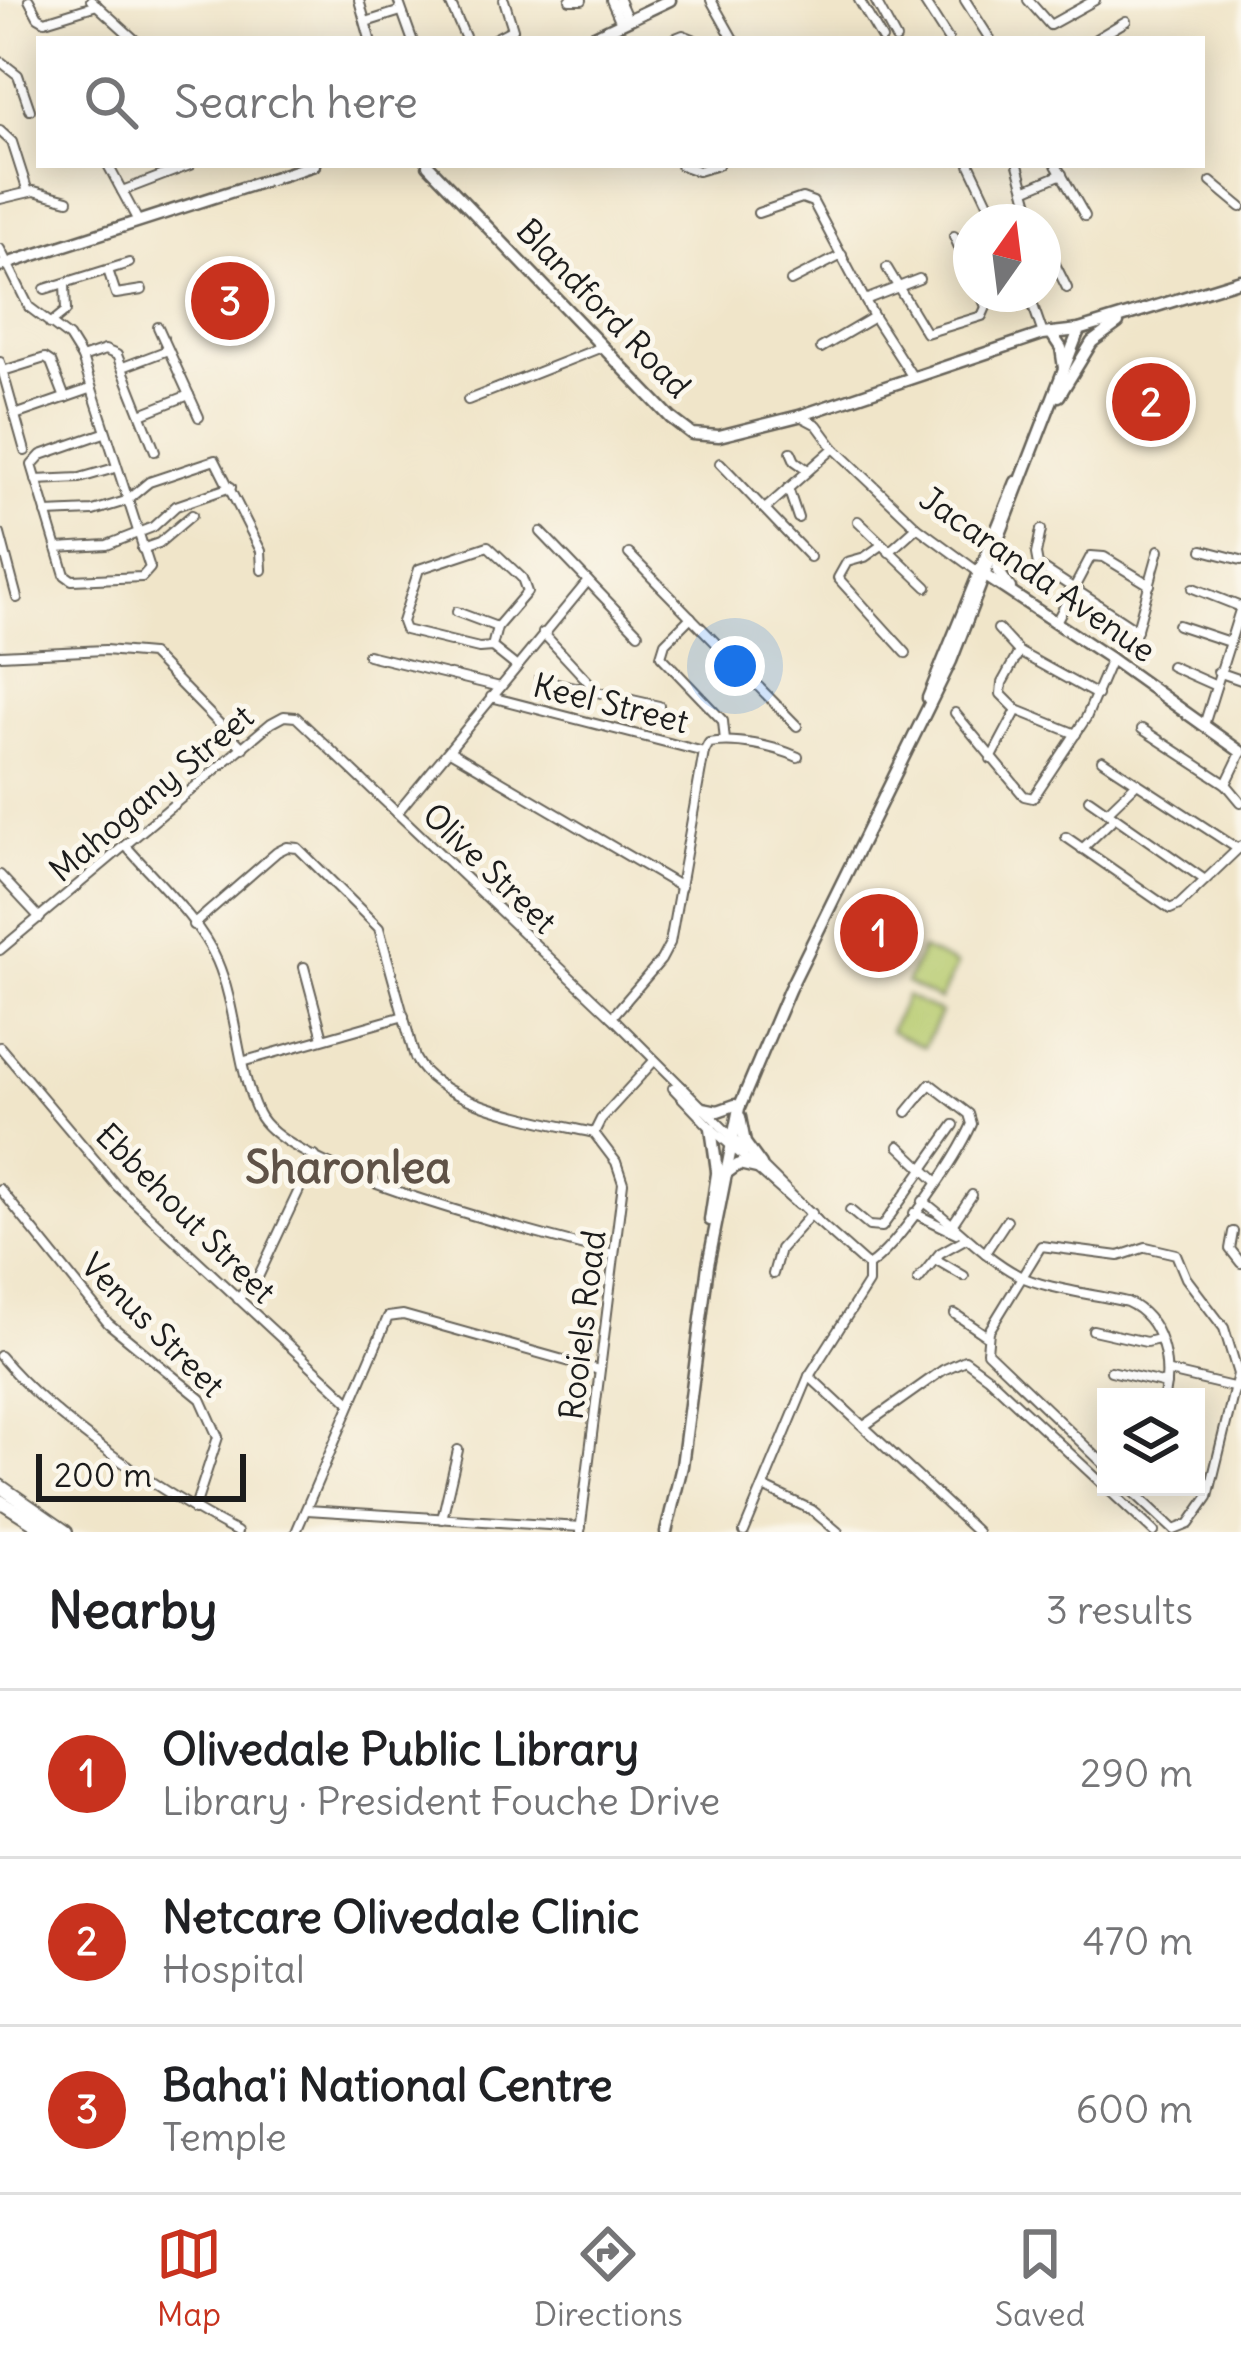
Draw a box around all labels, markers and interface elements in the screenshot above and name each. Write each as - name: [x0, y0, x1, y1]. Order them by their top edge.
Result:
- search box: [36, 36, 1205, 168]
- icon: search: [78, 69, 144, 135]
- text: Search here: [174, 74, 418, 130]
- north arrow: [953, 204, 1061, 312]
- street label: Blandford Road: [508, 210, 700, 406]
- pin: 3: [191, 256, 269, 346]
- pin: 2: [1112, 357, 1190, 447]
- street label: Jacaranda Avenue: [912, 477, 1164, 671]
- your location: [705, 636, 765, 696]
- street label: Keel Street: [529, 663, 693, 743]
- street label: Mahogany Street: [40, 695, 262, 891]
- street label: Olive Street: [414, 794, 566, 942]
- pin: 1: [840, 888, 918, 978]
- street label: Ebbehout Street: [87, 1114, 285, 1312]
- district label: Sharonlea: [245, 1139, 451, 1195]
- street label: Rooiels Road: [550, 1228, 614, 1422]
- street label: Venus Street: [72, 1244, 234, 1406]
- map controls: [1097, 1388, 1205, 1496]
- button: layers: [1097, 1388, 1205, 1496]
- scale bar: [36, 1448, 246, 1501]
- text: 200 m: [54, 1454, 152, 1496]
- text: Nearby: [48, 1578, 217, 1642]
- text: 3 results: [1046, 1586, 1193, 1635]
- text: Olivedale Public Library: [162, 1721, 639, 1777]
- text: 1: [79, 1749, 95, 1798]
- text: 290 m: [1080, 1749, 1193, 1798]
- text: Library · President Fouche Drive: [162, 1777, 720, 1826]
- text: Netcare Olivedale Clinic: [162, 1889, 639, 1945]
- text: 2: [76, 1917, 98, 1966]
- text: 470 m: [1083, 1917, 1193, 1966]
- text: Hospital: [162, 1945, 305, 1994]
- text: Baha'i National Centre: [162, 2057, 612, 2113]
- text: 3: [76, 2085, 98, 2134]
- text: 600 m: [1076, 2085, 1193, 2134]
- text: Temple: [162, 2113, 287, 2162]
- tab: Map: [156, 2221, 222, 2335]
- tab: Directions: [534, 2221, 683, 2335]
- tab: Saved: [995, 2221, 1085, 2335]

